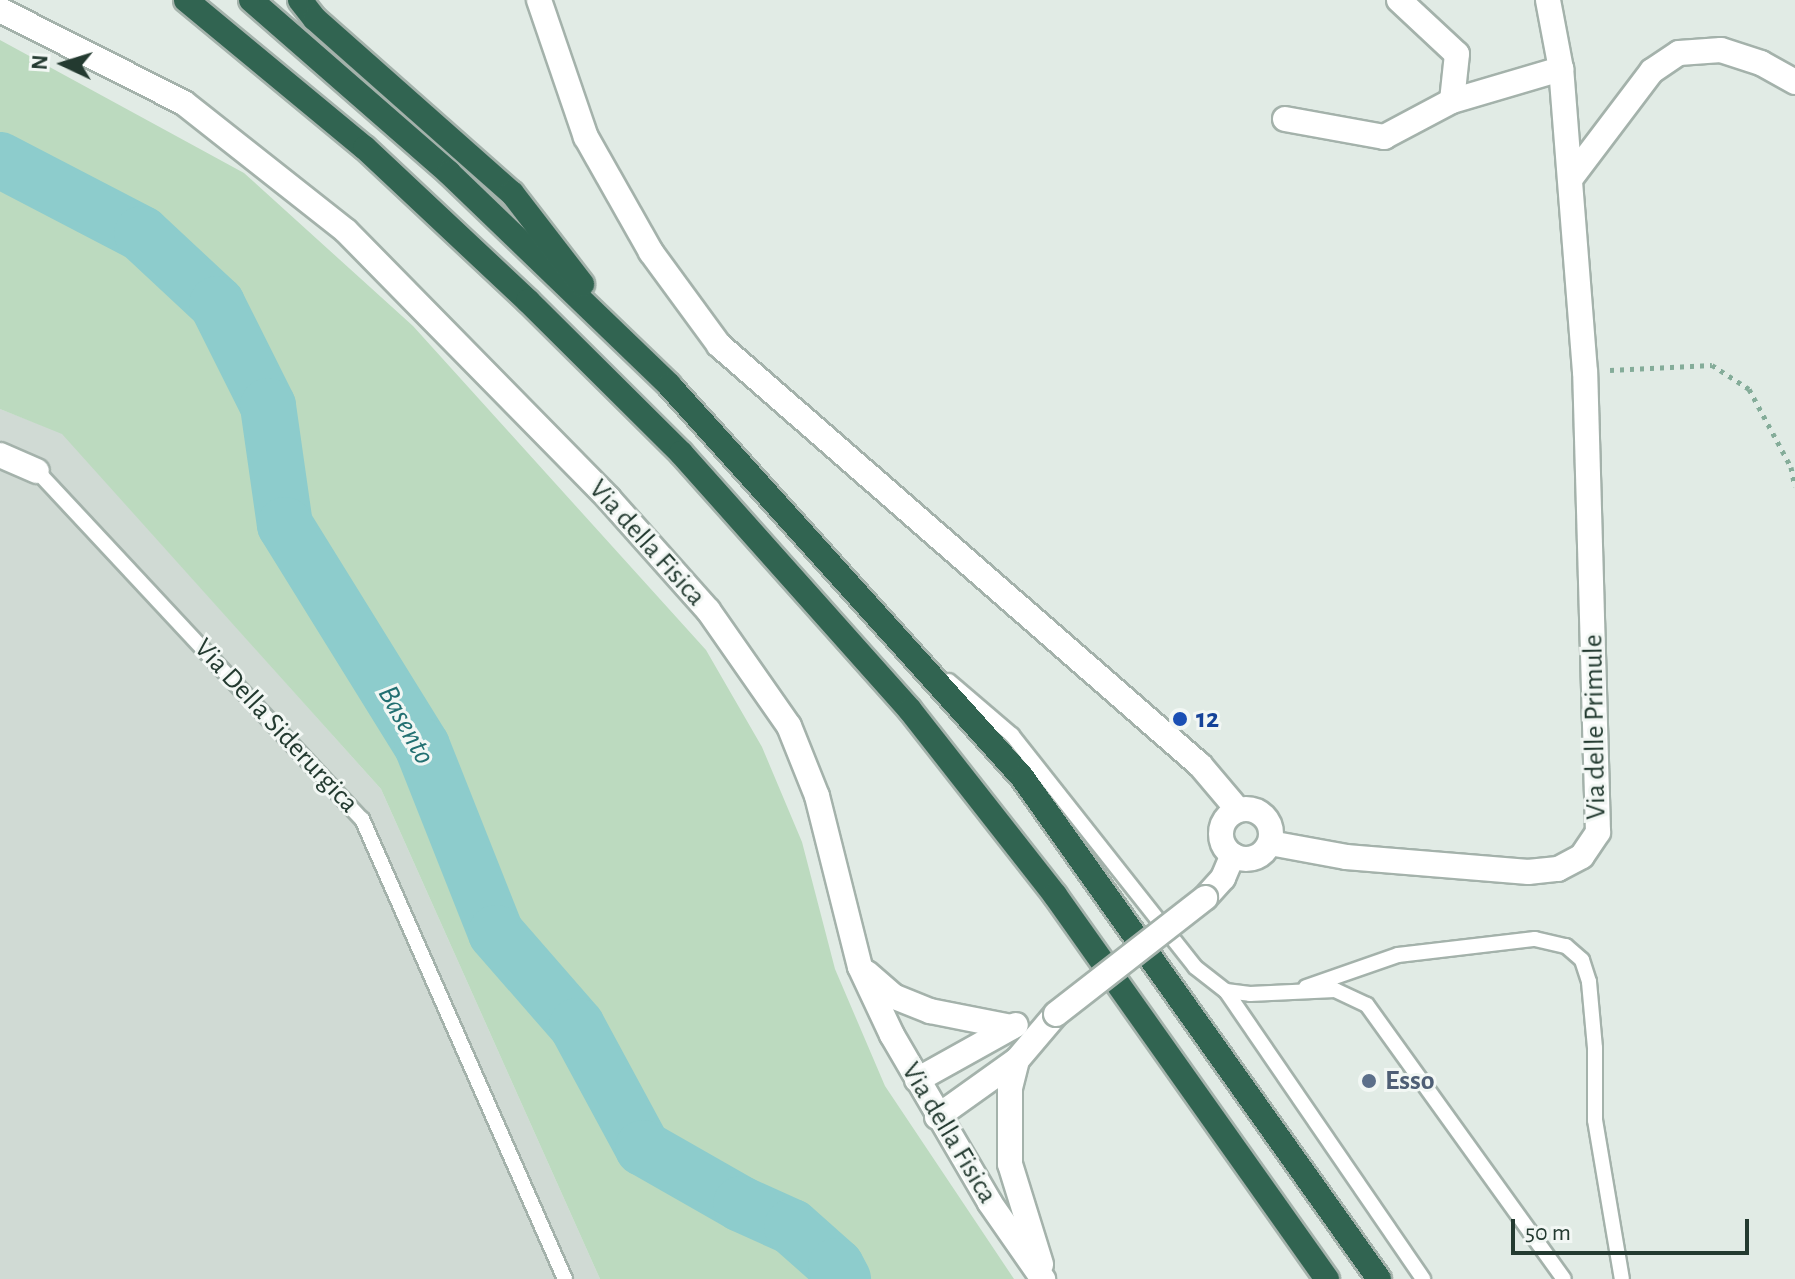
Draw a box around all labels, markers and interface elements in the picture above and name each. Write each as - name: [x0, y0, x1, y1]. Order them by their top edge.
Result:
- north arrow: [24, 24, 104, 104]
- text: N: [29, 54, 52, 71]
- street label: Via della Fisica: [582, 473, 712, 613]
- street label: Via Della Siderurgica: [187, 632, 365, 820]
- street label: Via delle Primule: [1577, 634, 1613, 820]
- water label: Basento: [370, 679, 442, 771]
- place label: 12: [1196, 702, 1219, 736]
- marker: 12: [1171, 710, 1189, 728]
- street label: Via della Fisica: [894, 1056, 1004, 1210]
- place label: Esso: [1385, 1064, 1435, 1098]
- marker: Esso: [1360, 1072, 1378, 1090]
- scale bar: [1515, 1203, 1753, 1253]
- text: 50 m: [1525, 1221, 1571, 1245]

